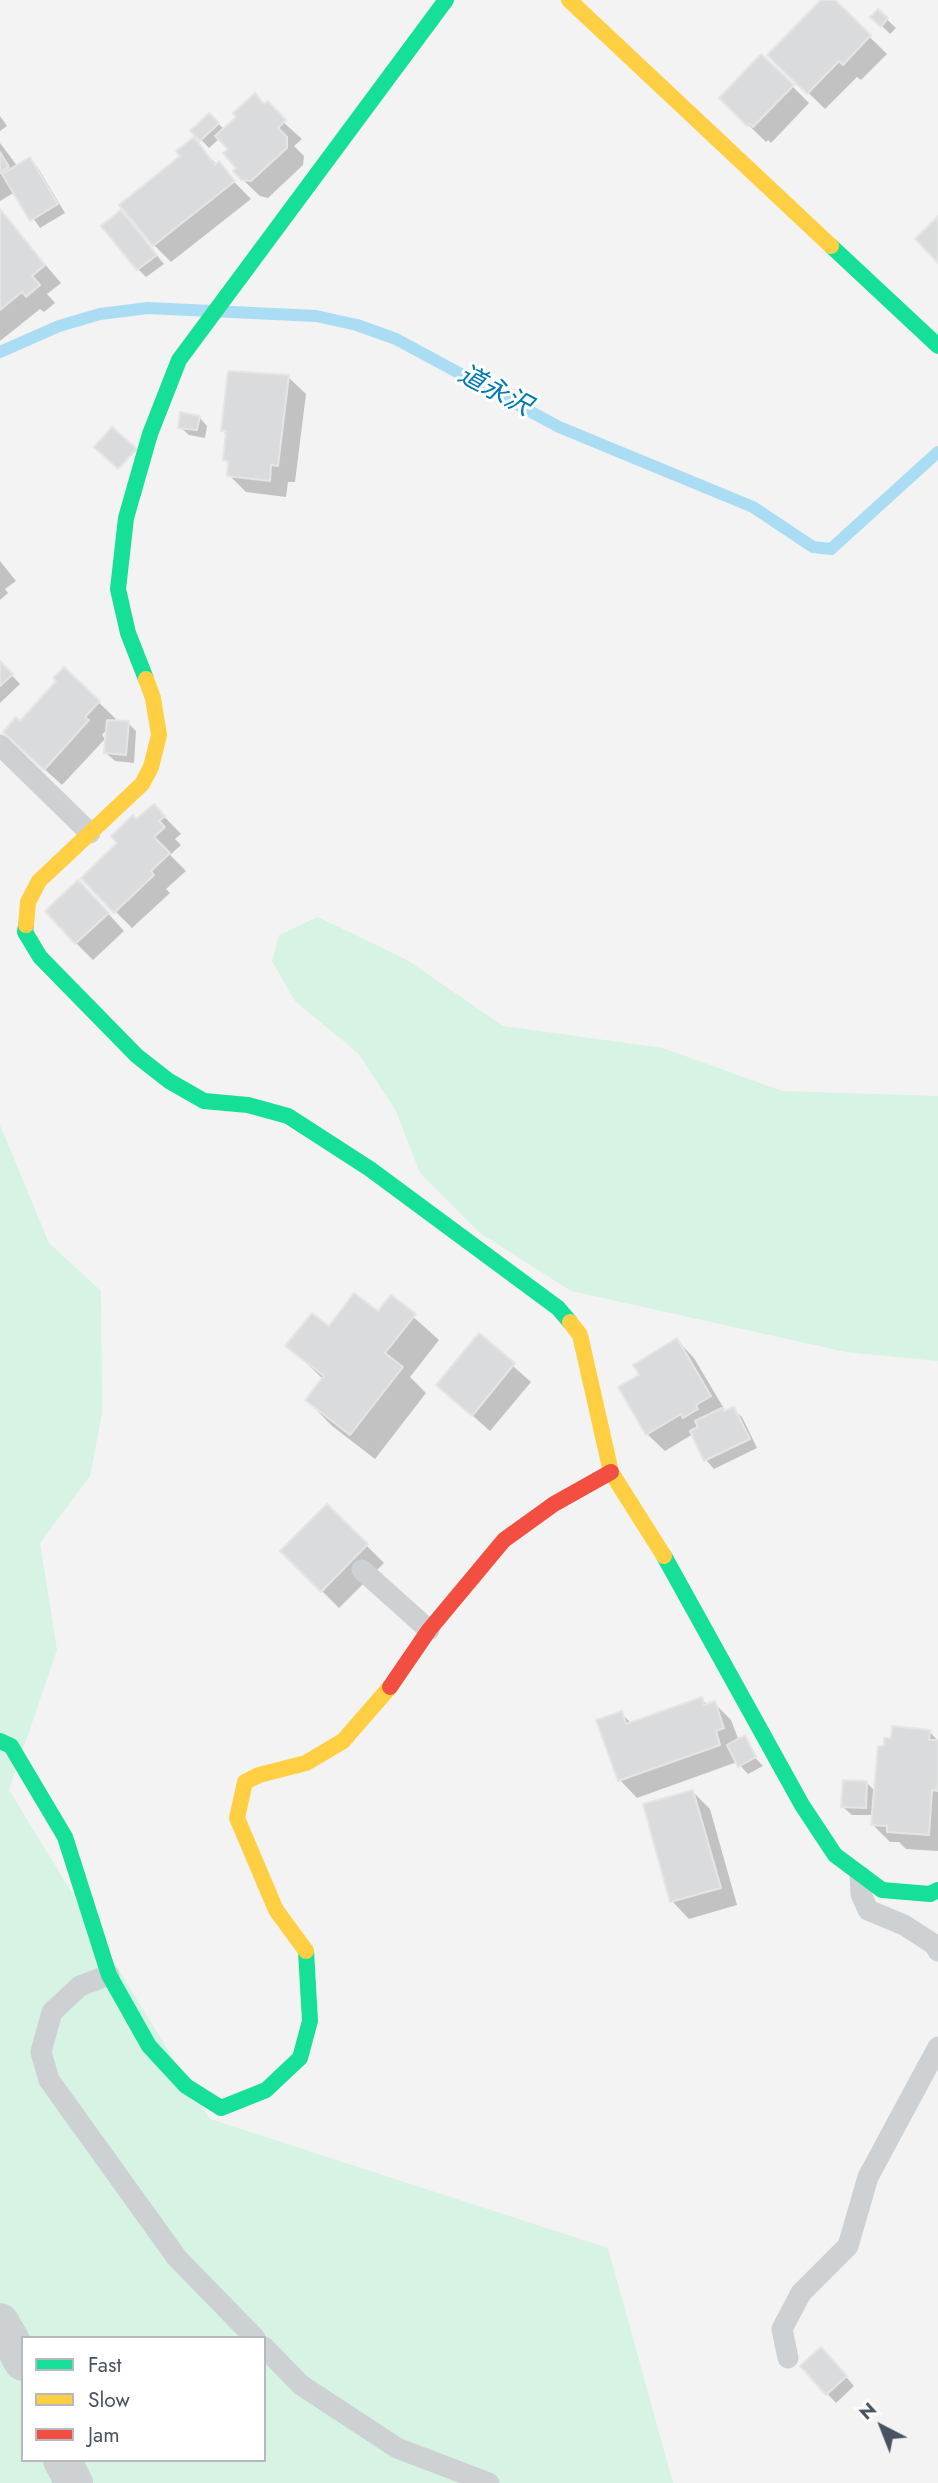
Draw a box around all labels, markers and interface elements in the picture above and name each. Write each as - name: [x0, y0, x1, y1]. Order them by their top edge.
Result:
- water label: 道永沢: [452, 360, 536, 424]
- legend: [21, 2336, 266, 2462]
- text: Fast: [88, 2350, 121, 2380]
- text: Slow: [88, 2385, 130, 2415]
- north arrow: [847, 2392, 917, 2462]
- text: N: [853, 2396, 882, 2426]
- text: Jam: [88, 2420, 120, 2450]

